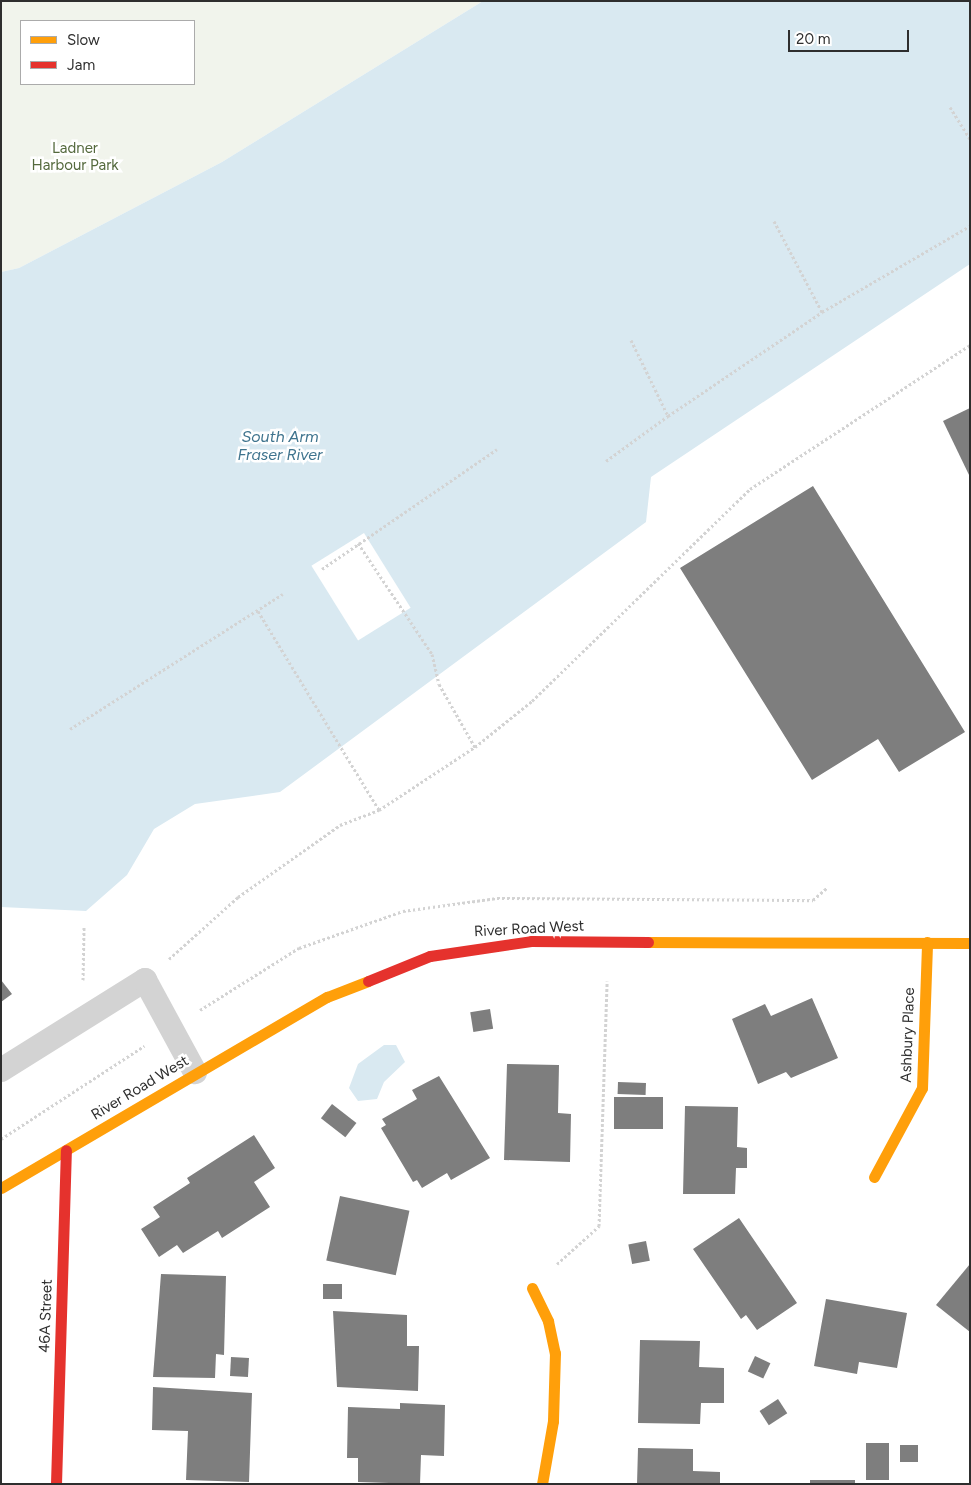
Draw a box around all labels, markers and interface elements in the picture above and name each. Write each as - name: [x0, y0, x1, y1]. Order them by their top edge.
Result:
- legend: [20, 20, 195, 85]
- scale bar: [791, 20, 912, 52]
- text: 20 m: [796, 30, 830, 48]
- text: Slow: [67, 31, 100, 49]
- text: Jam: [67, 56, 95, 74]
- park label: Ladner Harbour Park: [31, 139, 119, 174]
- water label: South Arm Fraser River: [237, 427, 323, 465]
- street label: River Road West: [473, 917, 585, 941]
- street label: Ashbury Place: [897, 987, 919, 1083]
- street label: River Road West: [88, 1052, 192, 1124]
- street label: 46A Street: [36, 1279, 56, 1353]

